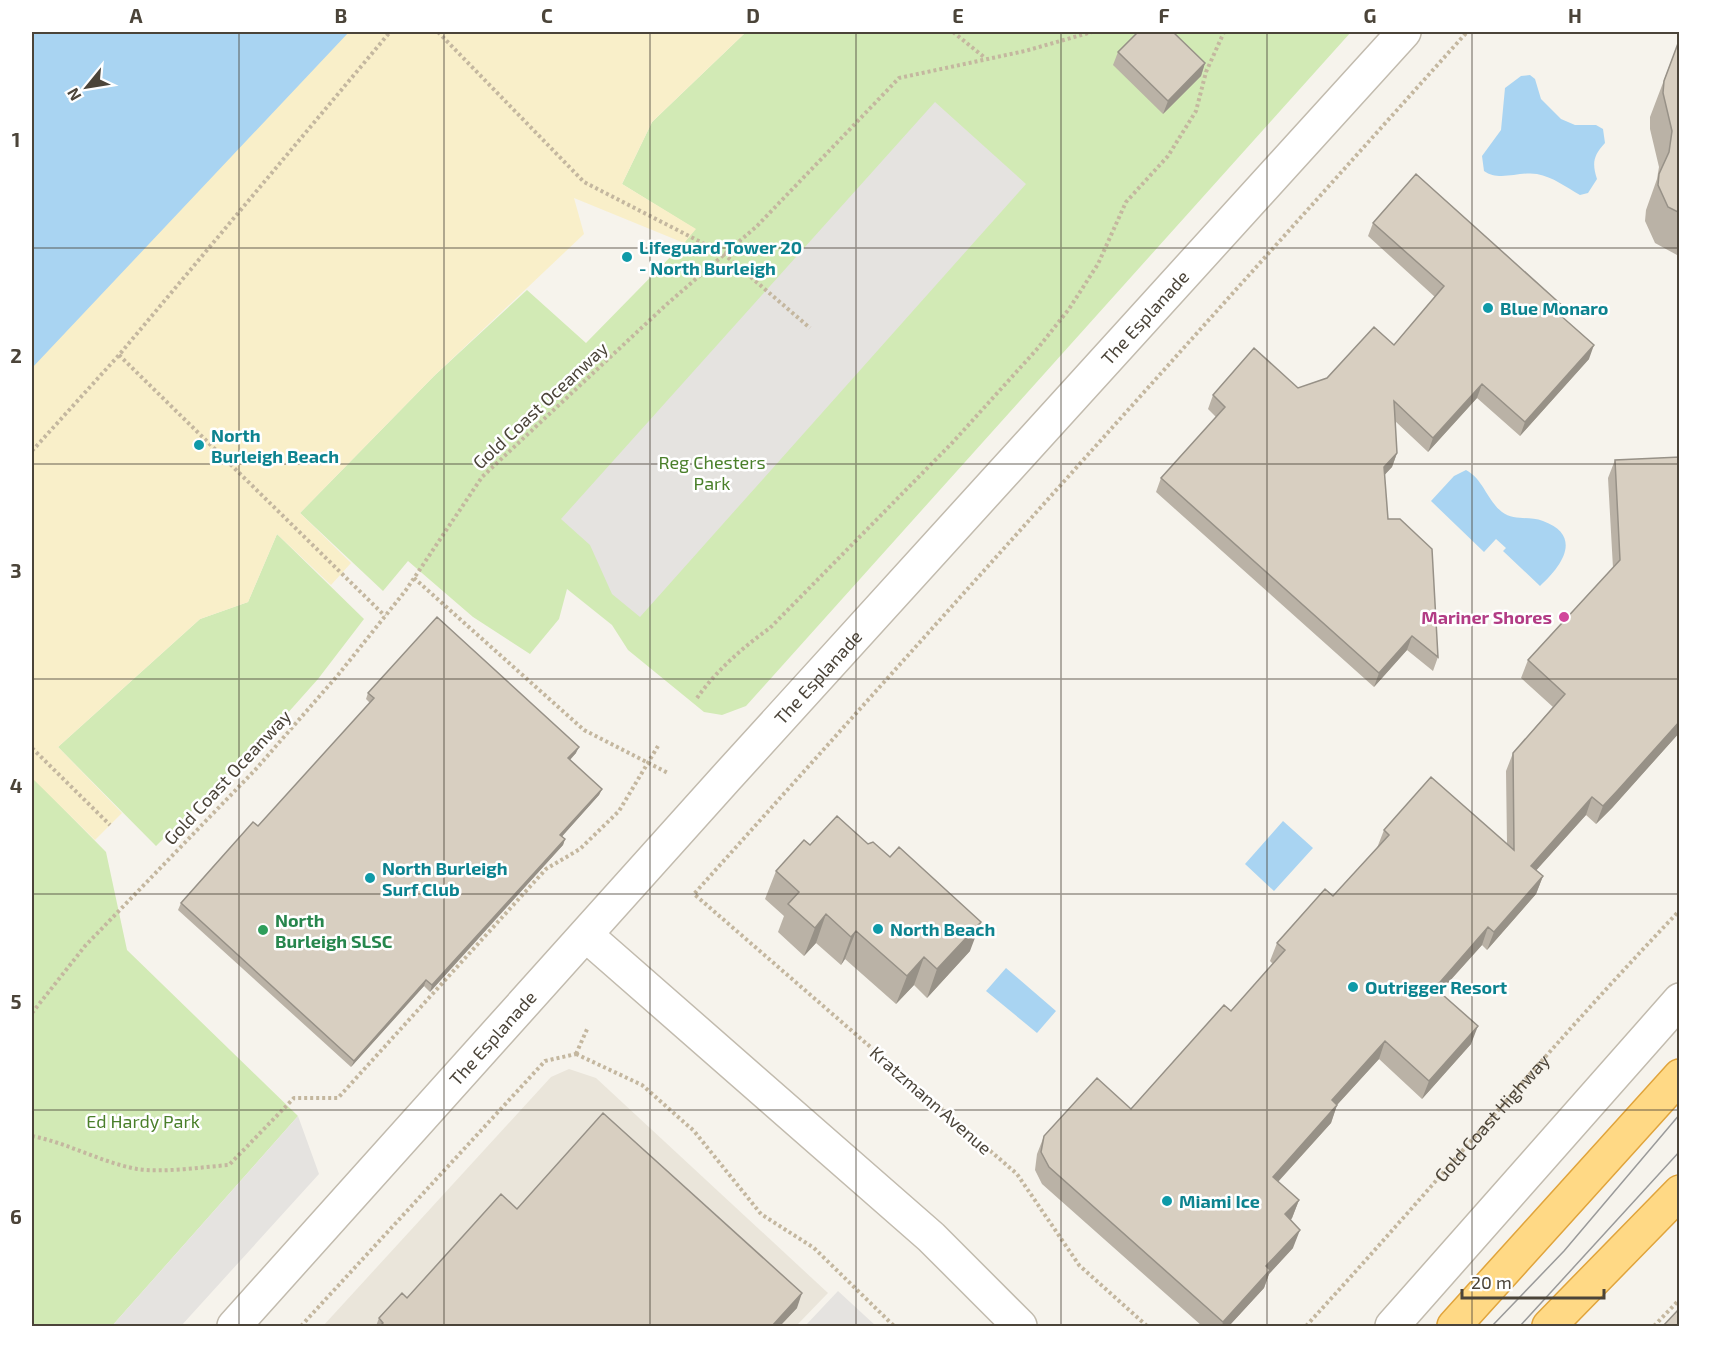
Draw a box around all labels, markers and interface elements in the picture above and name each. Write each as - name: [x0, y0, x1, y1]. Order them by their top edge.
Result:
- text: A: [129, 3, 143, 27]
- text: B: [335, 3, 347, 27]
- text: C: [541, 3, 553, 27]
- text: D: [746, 3, 760, 27]
- text: E: [952, 3, 964, 27]
- text: F: [1158, 3, 1170, 27]
- text: G: [1364, 3, 1376, 27]
- text: H: [1568, 3, 1582, 27]
- north arrow: [57, 57, 117, 117]
- text: N: [62, 85, 85, 105]
- text: 1: [12, 127, 20, 151]
- place label: Lifeguard Tower 20 - North Burleigh: [639, 236, 802, 279]
- marker: Lifeguard Tower 20 - North Burleigh: [620, 250, 634, 264]
- street label: The Esplanade: [1096, 266, 1193, 369]
- place label: Blue Monaro: [1500, 297, 1608, 319]
- marker: Blue Monaro: [1481, 301, 1495, 315]
- street label: Gold Coast Oceanway: [468, 336, 612, 473]
- text: 2: [10, 343, 22, 367]
- place label: North Burleigh Beach: [211, 424, 339, 467]
- marker: North Burleigh Beach: [192, 438, 206, 452]
- park label: Reg Chesters Park: [658, 451, 766, 494]
- text: 3: [10, 558, 22, 582]
- place label: Mariner Shores: [1421, 606, 1552, 628]
- marker: Mariner Shores: [1557, 610, 1571, 624]
- street label: The Esplanade: [769, 625, 866, 729]
- street label: Gold Coast Oceanway: [159, 705, 296, 849]
- text: 4: [10, 773, 23, 797]
- place label: North Burleigh Surf Club: [382, 857, 508, 900]
- marker: North Burleigh Surf Club: [363, 871, 377, 885]
- place label: North Burleigh SLSC: [275, 909, 393, 952]
- place label: North Beach: [890, 918, 995, 940]
- marker: North Beach: [871, 922, 885, 936]
- marker: North Burleigh SLSC: [256, 923, 270, 937]
- place label: Outrigger Resort: [1365, 976, 1508, 998]
- marker: Outrigger Resort: [1346, 980, 1360, 994]
- street label: The Esplanade: [444, 986, 541, 1090]
- text: 5: [10, 989, 22, 1013]
- street label: Kratzmann Avenue: [866, 1041, 996, 1159]
- street label: Gold Coast Highway: [1429, 1049, 1554, 1186]
- park label: Ed Hardy Park: [86, 1110, 200, 1132]
- place label: Miami Ice: [1179, 1190, 1260, 1212]
- marker: Miami Ice: [1160, 1194, 1174, 1208]
- text: 6: [10, 1204, 22, 1228]
- scale bar: [1462, 1262, 1604, 1300]
- text: 20 m: [1471, 1271, 1512, 1293]

